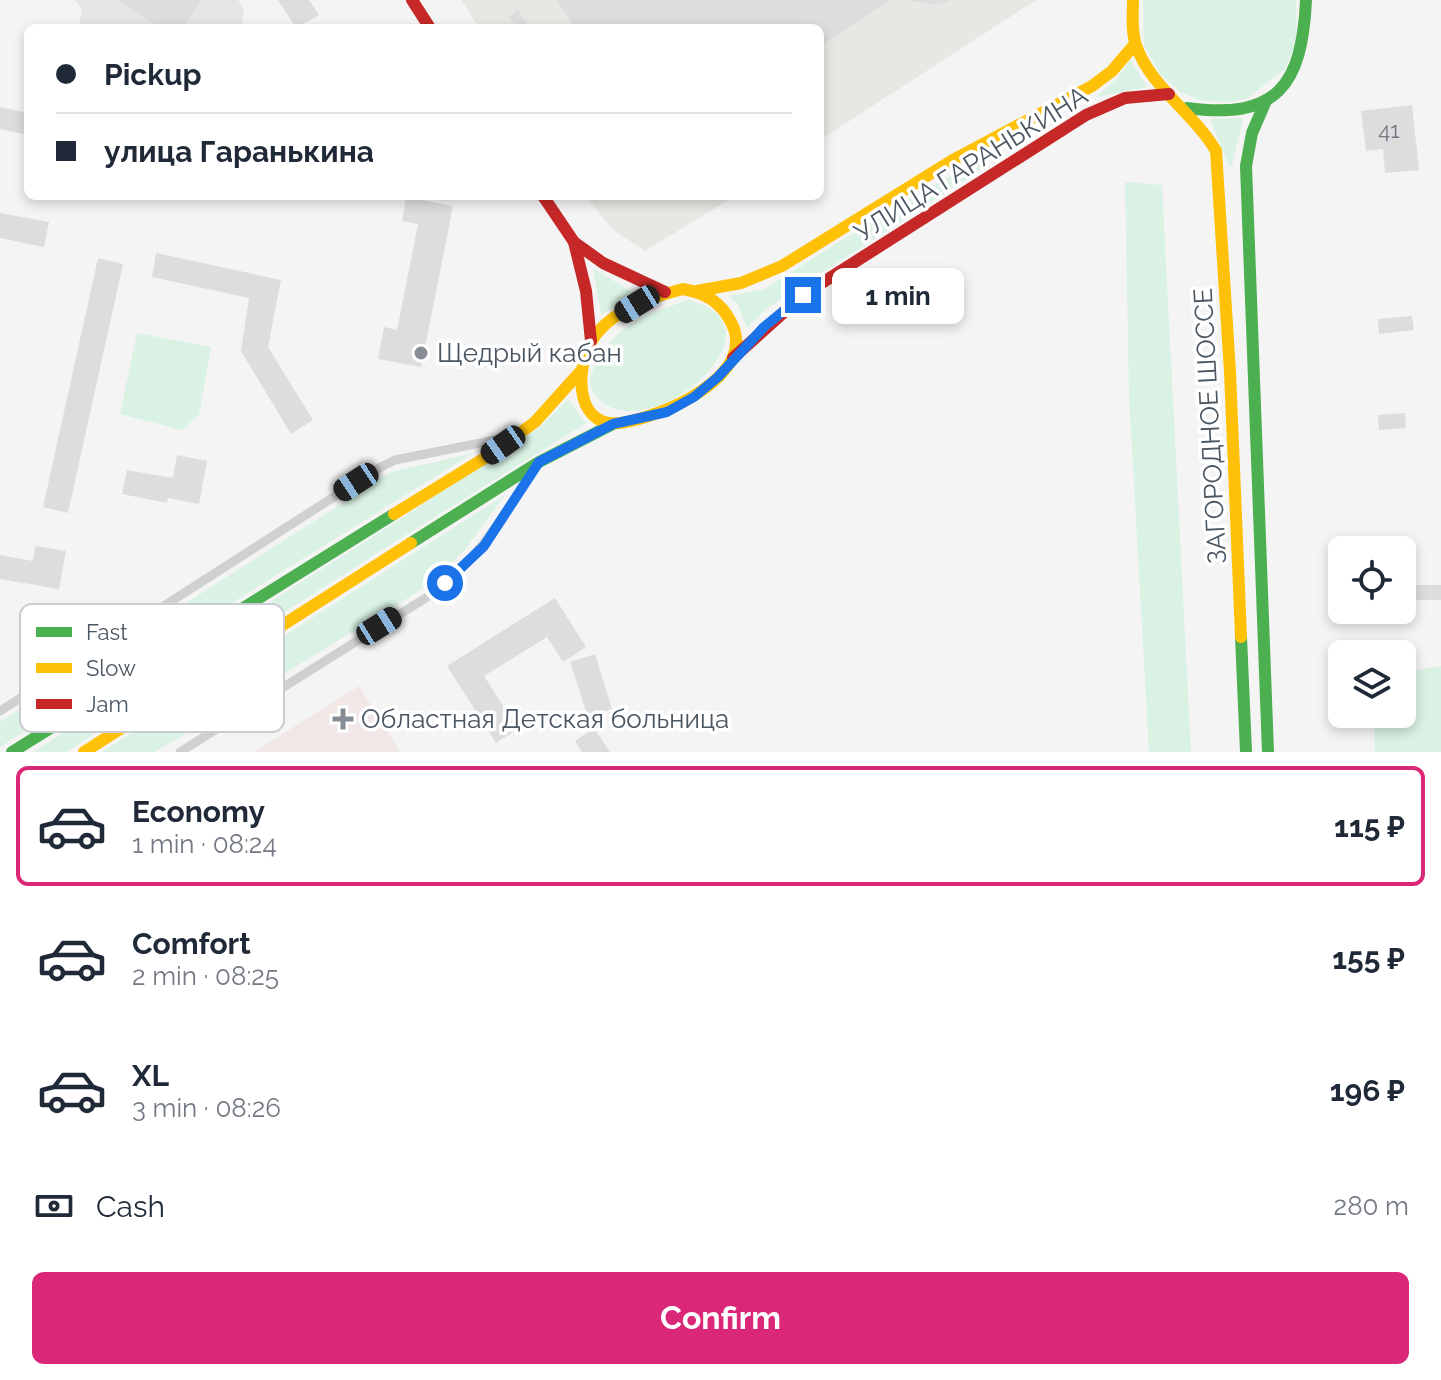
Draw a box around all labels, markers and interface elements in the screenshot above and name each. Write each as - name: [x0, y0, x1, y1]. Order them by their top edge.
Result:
- text: Pickup: [104, 57, 202, 92]
- street label: УЛИЦА ГАРАНЬКИНА: [849, 80, 1093, 248]
- house number: 41: [1378, 117, 1400, 143]
- text: улица Гаранькина: [104, 134, 374, 169]
- callout: 1 min: [831, 267, 963, 323]
- route end: [785, 277, 821, 313]
- car: [610, 281, 664, 327]
- text: 1 min: [865, 281, 931, 311]
- street label: ЗАГОРОДНОЕ ШОССЕ: [1188, 287, 1232, 565]
- place label: Щедрый кабан: [437, 338, 622, 368]
- marker: Щедрый кабан: [412, 344, 430, 362]
- car: [476, 421, 530, 469]
- car: [329, 459, 383, 505]
- map controls: [1328, 536, 1416, 728]
- button: locate: [1328, 536, 1416, 624]
- route start: [427, 565, 463, 601]
- car: [352, 603, 406, 649]
- legend: [20, 604, 284, 732]
- text: Fast: [86, 619, 128, 645]
- button: layers: [1328, 640, 1416, 728]
- text: Slow: [86, 655, 136, 681]
- text: Jam: [86, 691, 129, 717]
- place label: Областная Детская больница: [361, 704, 729, 734]
- marker: Областная Детская больница: [332, 708, 354, 730]
- icon: car: [36, 790, 108, 862]
- text: Economy: [132, 794, 265, 829]
- text: 115 ₽: [1334, 809, 1405, 844]
- text: 1 min · 08:24: [132, 829, 277, 859]
- icon: car: [36, 922, 108, 994]
- text: Comfort: [132, 926, 251, 961]
- text: 155 ₽: [1332, 941, 1405, 976]
- text: 2 min · 08:25: [132, 961, 279, 991]
- icon: car: [36, 1054, 108, 1126]
- text: XL: [132, 1058, 169, 1093]
- text: 196 ₽: [1330, 1073, 1405, 1108]
- text: 3 min · 08:26: [132, 1093, 281, 1123]
- icon: cash: [32, 1184, 76, 1228]
- text: Cash: [96, 1189, 165, 1224]
- text: 280 m: [1334, 1191, 1409, 1221]
- button: Confirm: [32, 1272, 1409, 1364]

